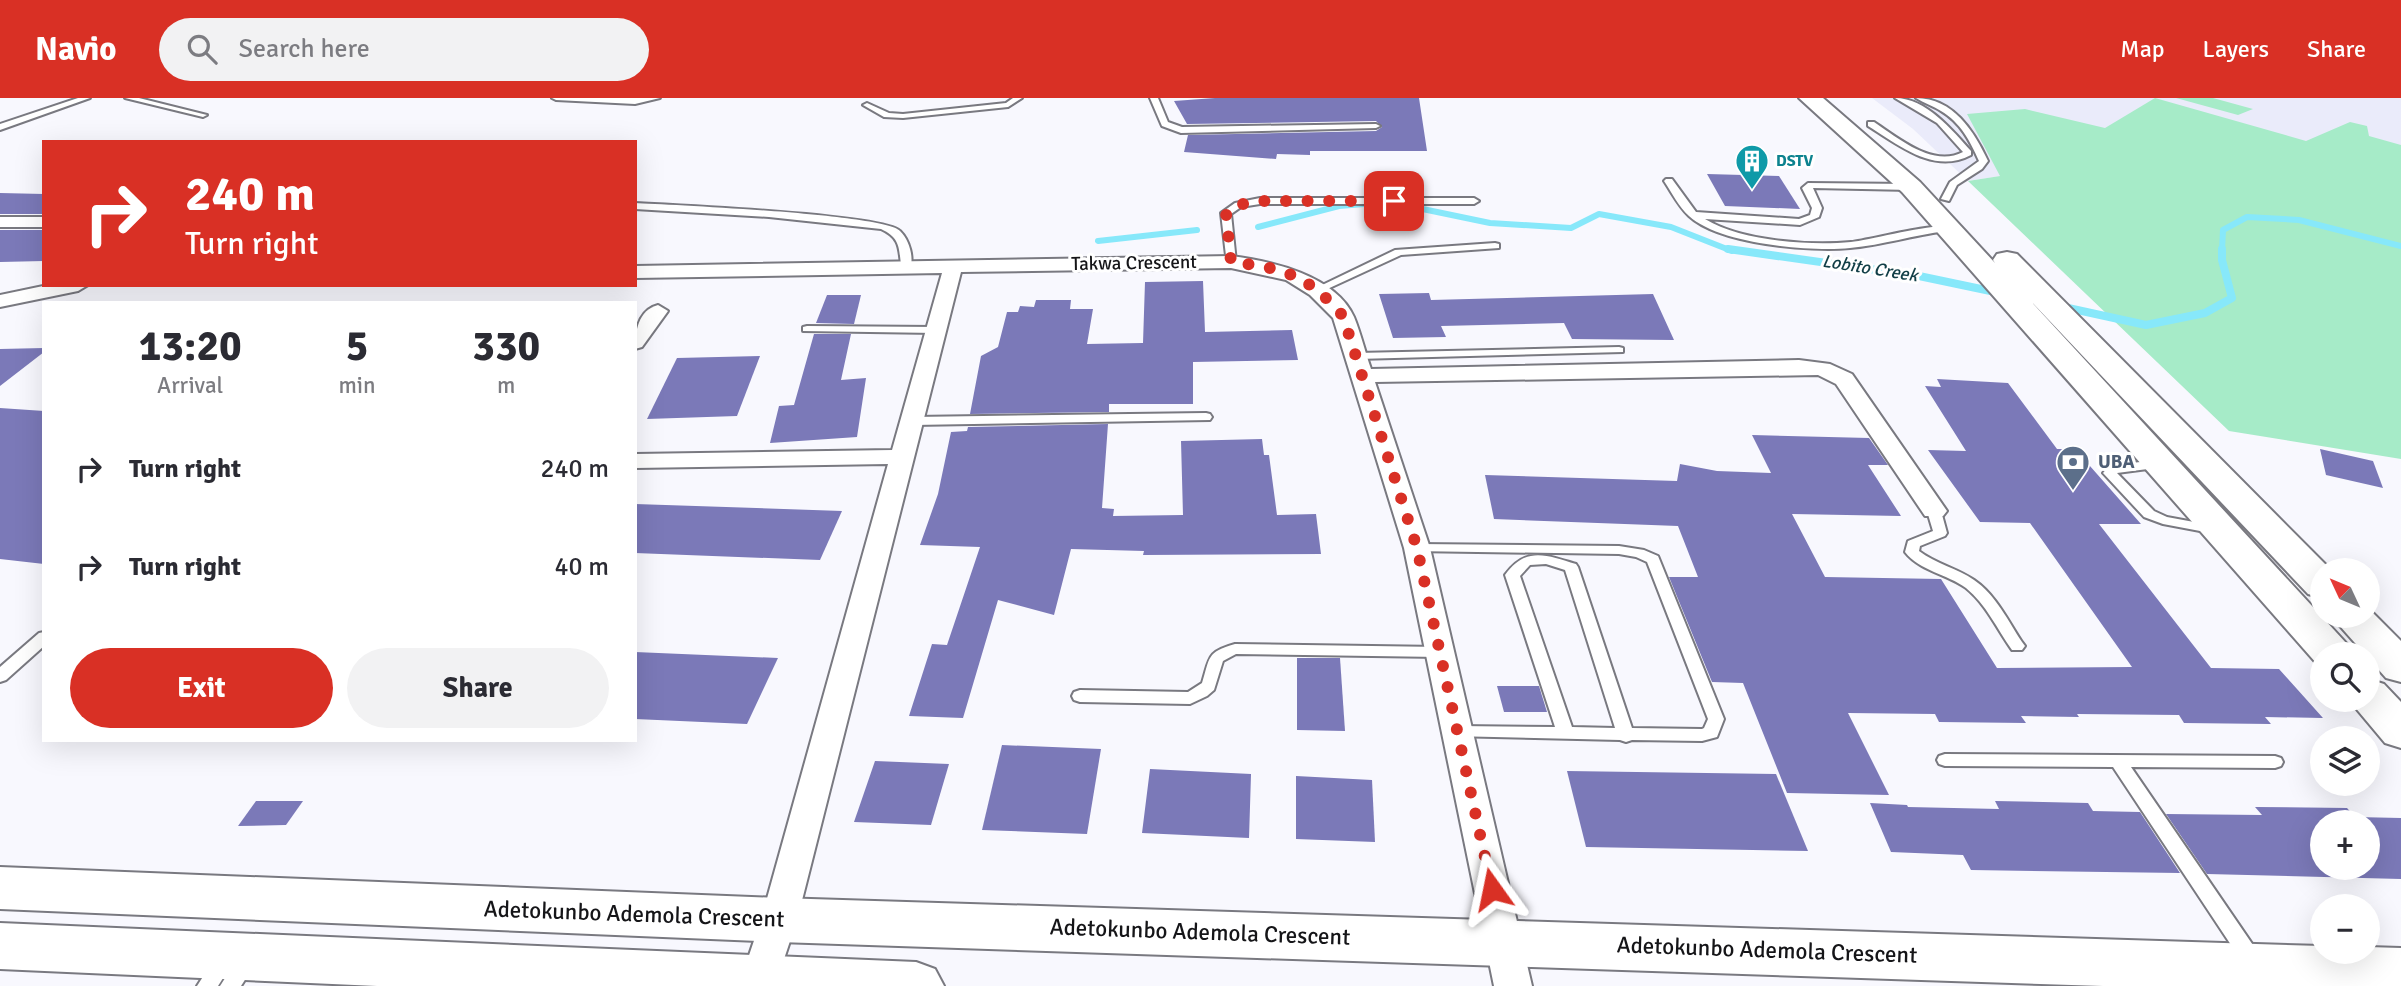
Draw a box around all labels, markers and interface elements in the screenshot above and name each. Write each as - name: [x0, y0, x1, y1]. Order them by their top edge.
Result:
- search box: [159, 18, 649, 81]
- text: Navio: [35, 29, 117, 70]
- icon: search: [183, 30, 221, 68]
- text: Search here: [239, 33, 370, 65]
- text: Map: [2120, 34, 2165, 64]
- text: Layers: [2203, 34, 2269, 64]
- text: Share: [2307, 34, 2366, 64]
- building icon: DSTV: [1733, 142, 1771, 191]
- place label: DSTV: [1776, 151, 1813, 171]
- text: 240 m: [185, 164, 315, 224]
- icon: right: [70, 168, 161, 259]
- pin: [1364, 171, 1424, 231]
- icon: arrive: [1375, 182, 1413, 220]
- text: Turn right: [185, 224, 318, 263]
- street label: Takwa Crescent: [1071, 250, 1197, 276]
- water label: Lobito Creek: [1821, 250, 1921, 287]
- text: 13:20: [139, 321, 242, 372]
- text: 5: [346, 321, 368, 372]
- text: 330: [472, 321, 540, 372]
- text: Arrival: [157, 371, 223, 400]
- text: min: [338, 371, 376, 400]
- text: m: [497, 371, 515, 400]
- bank icon: UBA: [2054, 443, 2092, 492]
- icon: right: [70, 450, 108, 488]
- place label: UBA: [2098, 450, 2135, 474]
- text: Turn right: [129, 453, 241, 485]
- text: 240 m: [540, 453, 609, 485]
- icon: right: [70, 548, 108, 586]
- text: Turn right: [129, 551, 241, 583]
- text: 40 m: [554, 551, 609, 583]
- north arrow: [2310, 558, 2380, 628]
- map controls: [2310, 558, 2380, 964]
- button: search: [2310, 642, 2380, 712]
- button: Exit: [70, 648, 333, 728]
- button: Share: [347, 648, 609, 728]
- button: layers: [2310, 726, 2380, 796]
- button: +: [2310, 810, 2380, 880]
- position arrow: [1455, 852, 1529, 926]
- street label: Adetokunbo Ademola Crescent: [483, 894, 785, 934]
- button: −: [2310, 894, 2380, 964]
- street label: Adetokunbo Ademola Crescent: [1049, 912, 1351, 952]
- street label: Adetokunbo Ademola Crescent: [1616, 930, 1918, 970]

